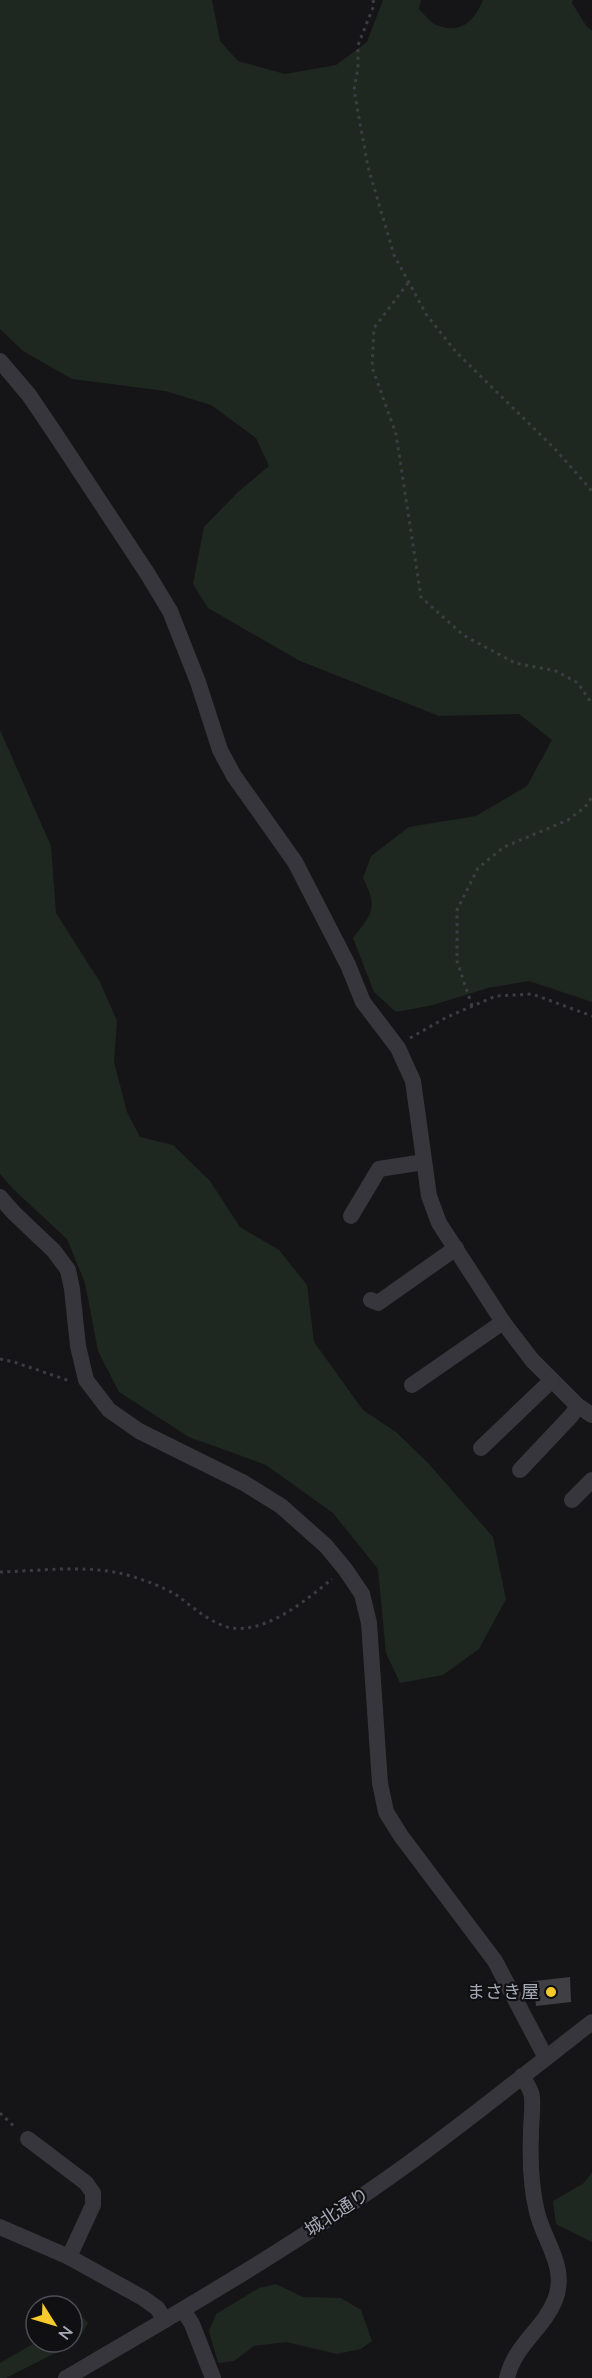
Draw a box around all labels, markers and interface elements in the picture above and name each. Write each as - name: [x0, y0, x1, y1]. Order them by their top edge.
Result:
- place label: まさき屋: [467, 1980, 539, 2004]
- marker: まさき屋: [544, 1985, 558, 1999]
- street label: 城北通り: [300, 2182, 374, 2242]
- north arrow: [24, 2294, 84, 2354]
- text: N: [53, 2321, 78, 2344]

